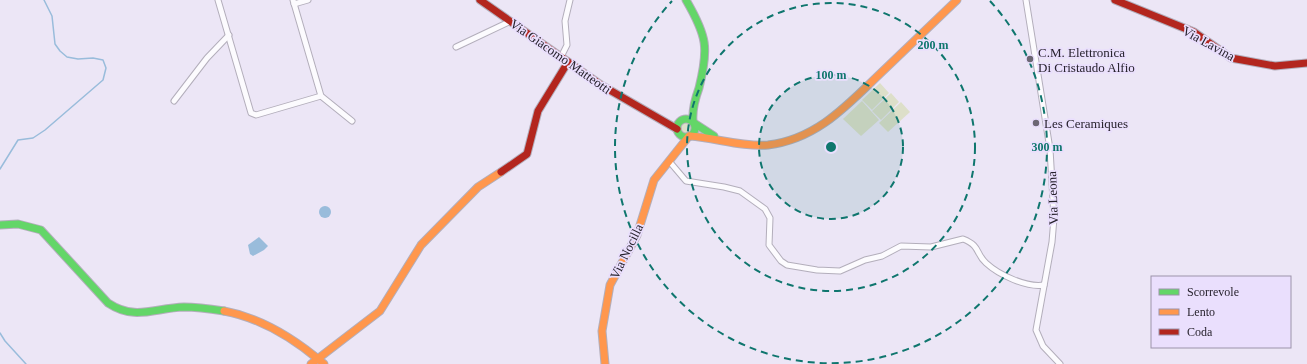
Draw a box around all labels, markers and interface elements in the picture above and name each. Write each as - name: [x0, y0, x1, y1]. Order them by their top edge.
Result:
- street label: Via Giacomo Matteotti: [507, 16, 614, 97]
- street label: Via Lavina: [1180, 23, 1238, 64]
- text: 200 m: [918, 38, 949, 52]
- place label: C.M. Elettronica Di Cristaudo Alfio: [1038, 45, 1135, 75]
- marker: C.M. Elettronica Di Cristaudo Alfio: [1025, 54, 1035, 64]
- text: 100 m: [816, 68, 847, 82]
- place label: Les Ceramiques: [1044, 116, 1128, 131]
- marker: Les Ceramiques: [1031, 118, 1041, 128]
- centre of rings: [824, 140, 838, 154]
- text: 300 m: [1032, 140, 1063, 154]
- street label: Via Leona: [1044, 171, 1061, 225]
- street label: Via Nocilla: [607, 221, 646, 281]
- legend: [1151, 276, 1291, 348]
- text: Scorrevole: [1187, 285, 1239, 299]
- text: Lento: [1187, 305, 1215, 319]
- text: Coda: [1187, 325, 1213, 339]

